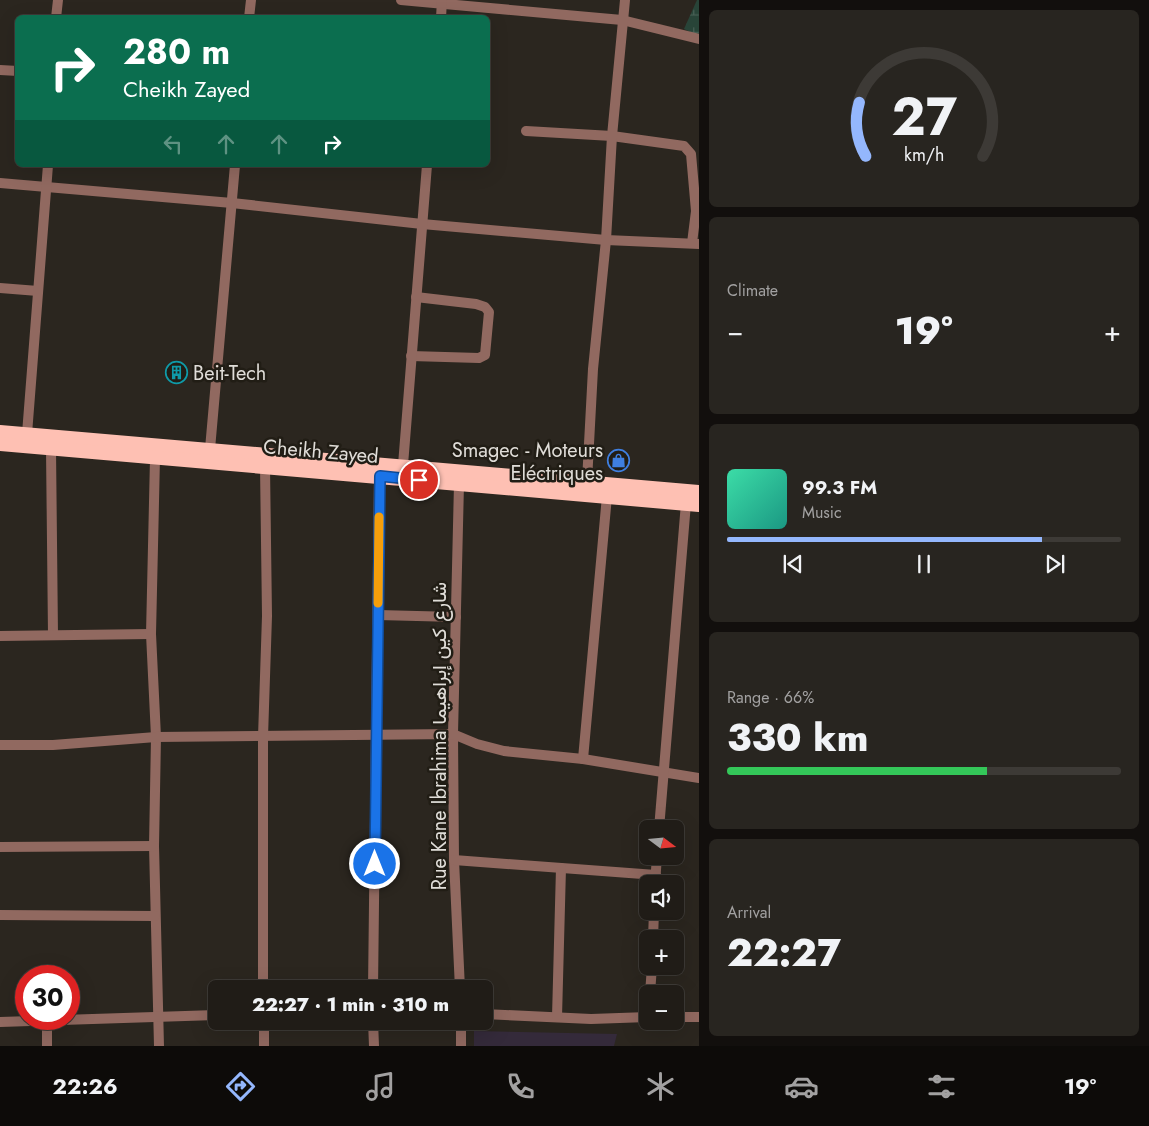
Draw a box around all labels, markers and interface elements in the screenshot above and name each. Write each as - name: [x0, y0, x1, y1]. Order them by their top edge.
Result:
- text: 280 m: [123, 27, 230, 77]
- icon: right: [40, 35, 105, 100]
- text: Cheikh Zayed: [123, 73, 250, 105]
- text: 27: [891, 79, 957, 155]
- icon: left: [159, 130, 187, 158]
- icon: ahead: [212, 130, 240, 158]
- icon: ahead: [265, 130, 293, 158]
- icon: right: [318, 130, 346, 158]
- text: km/h: [904, 142, 944, 168]
- text: Climate: [727, 279, 778, 302]
- text: 19°: [895, 303, 953, 358]
- text: −: [727, 311, 744, 352]
- text: +: [1104, 311, 1121, 352]
- place label: Beit-Tech: [193, 359, 266, 388]
- building icon: Beit-Tech: [165, 361, 189, 385]
- street label: Cheikh Zayed: [262, 432, 380, 471]
- place label: Smagec - Moteurs Eléctriques: [452, 436, 603, 488]
- shop icon: Smagec - Moteurs Eléctriques: [607, 449, 631, 473]
- pin: [398, 459, 440, 501]
- icon: arrive: [405, 466, 433, 494]
- text: 99.3 FM: [802, 474, 877, 501]
- text: Music: [802, 501, 842, 524]
- icon: previous: [779, 550, 807, 578]
- icon: pause: [910, 550, 938, 578]
- icon: next: [1041, 550, 1069, 578]
- street label: Rue Kane Ibrahima شارع كين إبراهيما: [425, 582, 454, 890]
- text: Range · 66%: [727, 686, 814, 709]
- text: 330 km: [727, 710, 868, 765]
- north arrow: [639, 820, 684, 865]
- map controls: [639, 820, 684, 1030]
- position arrow: [348, 837, 400, 889]
- button: sound: [639, 875, 684, 920]
- text: Arrival: [727, 901, 771, 924]
- text: 22:27: [727, 925, 841, 980]
- button: +: [639, 930, 684, 975]
- speed limit sign: 30: [15, 965, 80, 1030]
- button: −: [639, 985, 684, 1030]
- text: 22:27 · 1 min · 310 m: [252, 991, 449, 1018]
- icon: directions: [223, 1069, 258, 1104]
- icon: music: [363, 1069, 398, 1104]
- icon: phone: [503, 1069, 538, 1104]
- icon: climate: [643, 1069, 678, 1104]
- icon: car: [784, 1069, 819, 1104]
- icon: filters: [924, 1069, 959, 1104]
- text: 22:26: [53, 1070, 118, 1102]
- text: 19°: [1064, 1070, 1096, 1102]

